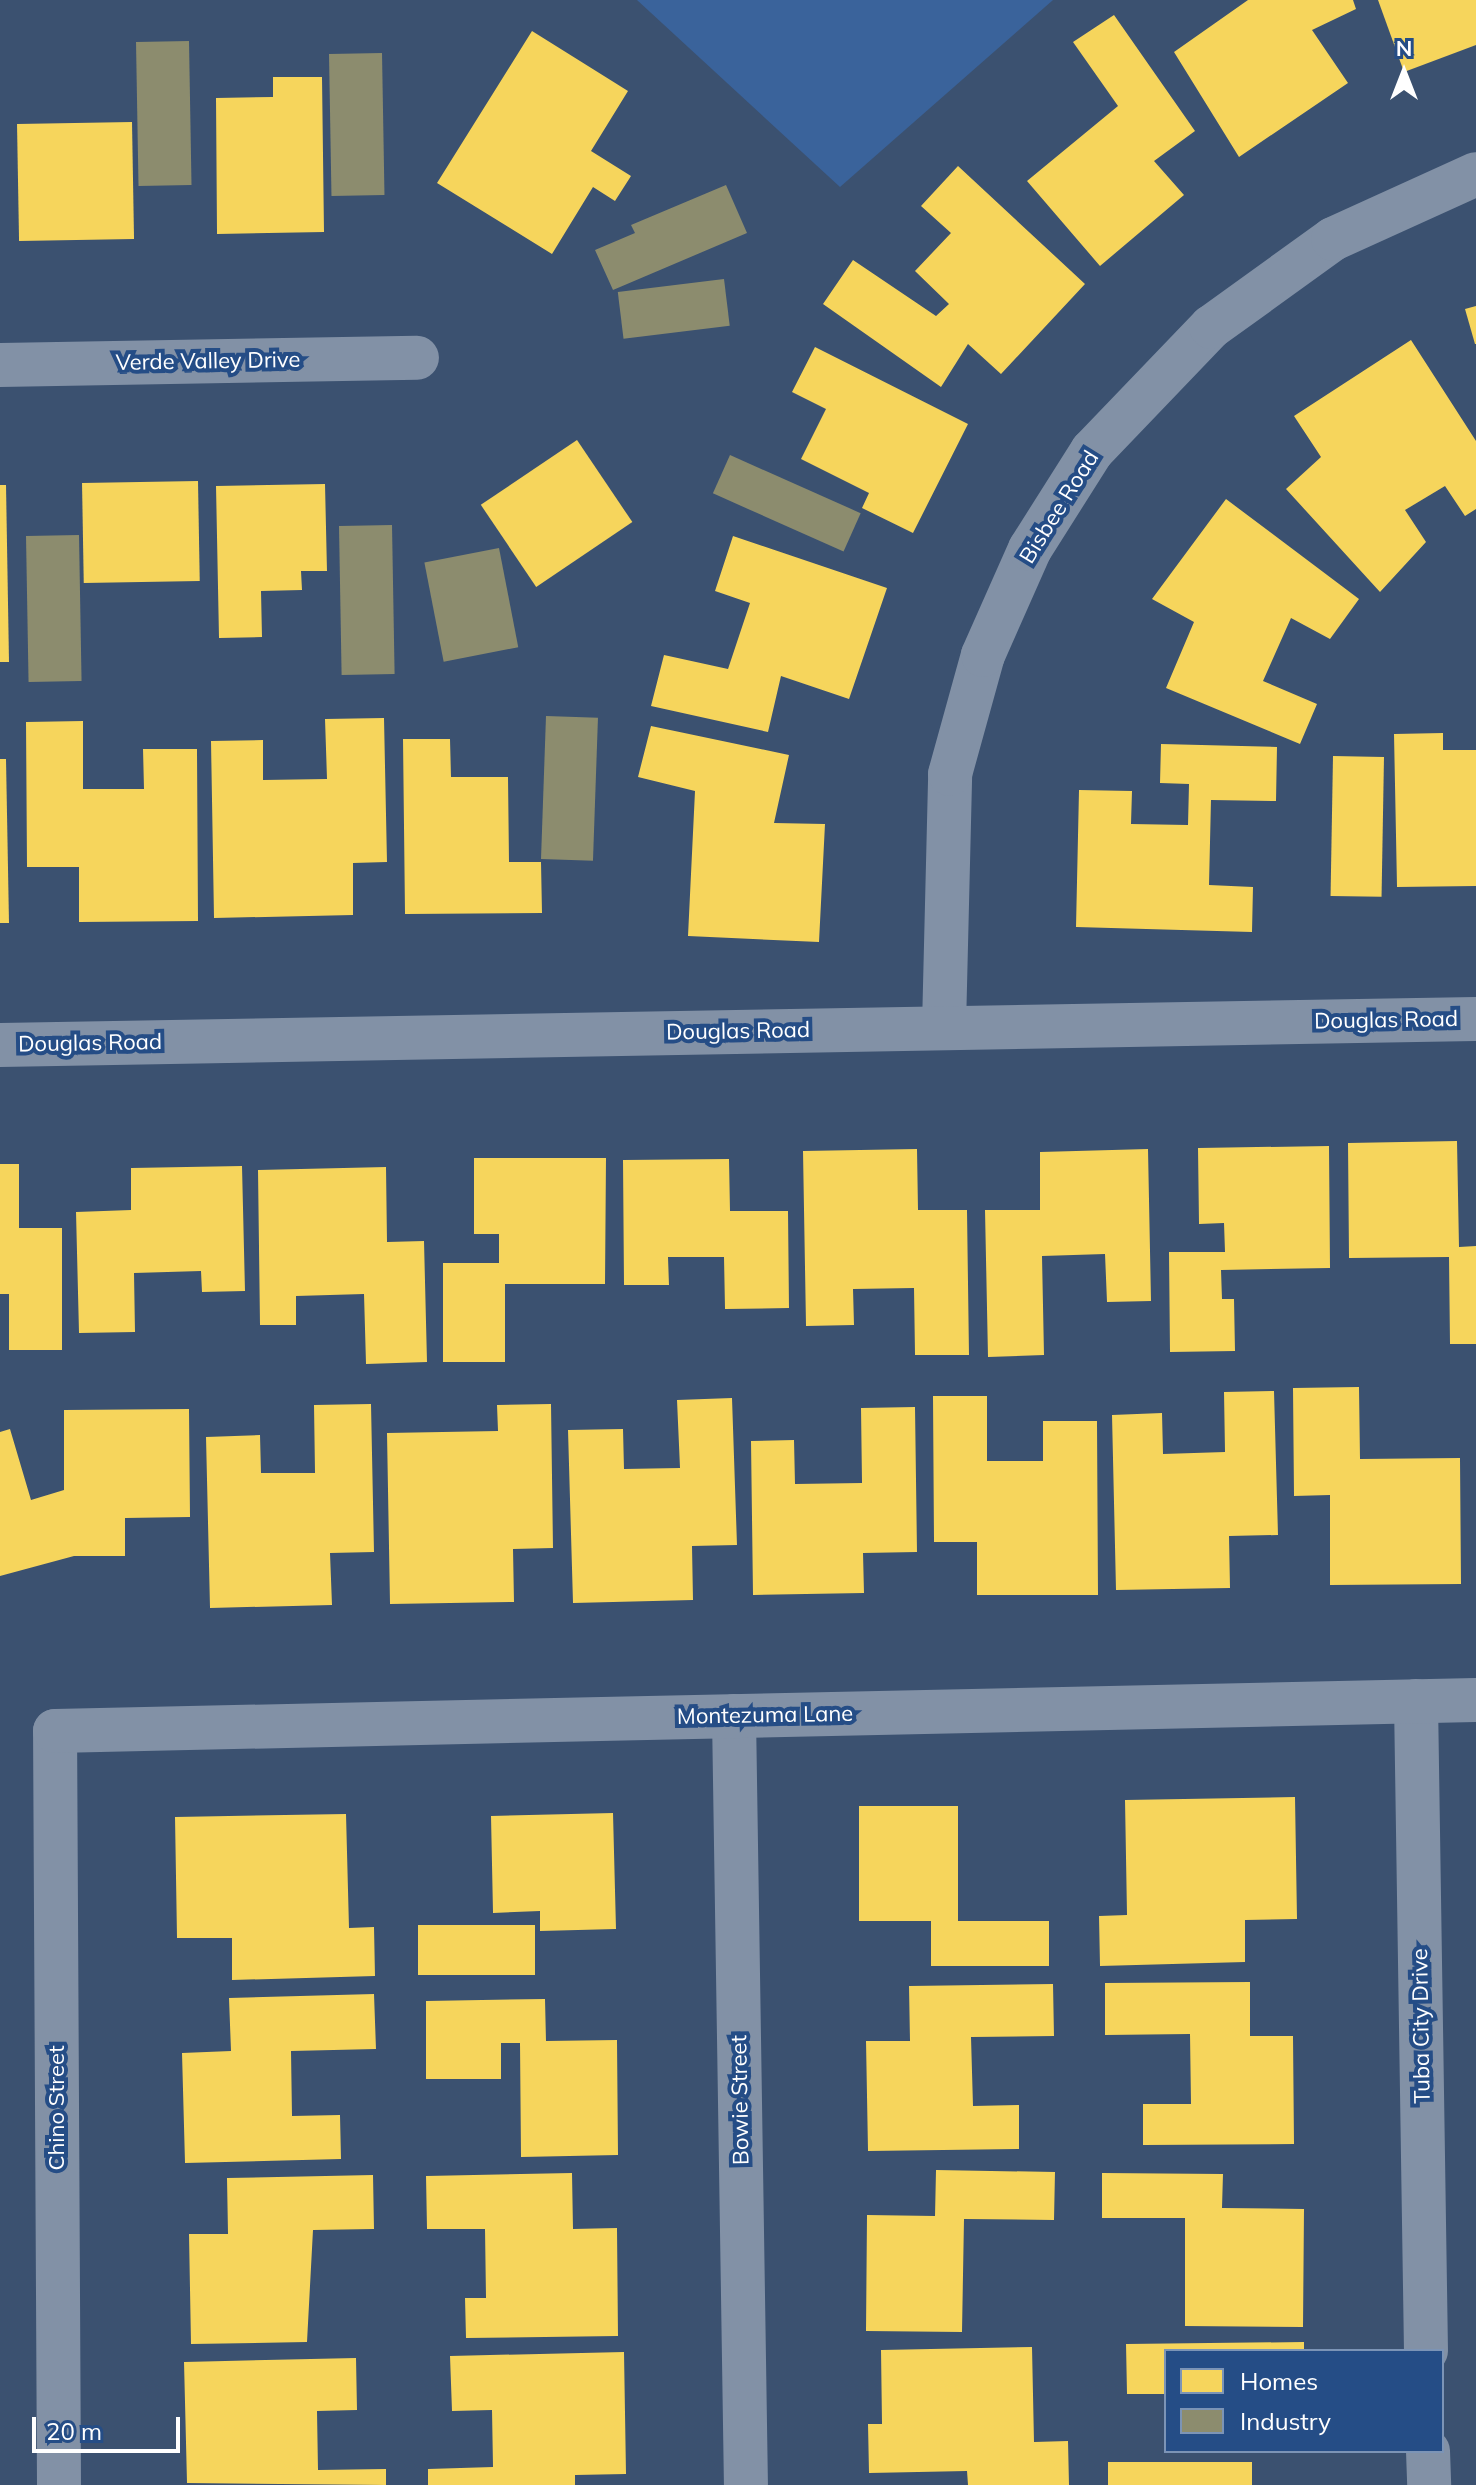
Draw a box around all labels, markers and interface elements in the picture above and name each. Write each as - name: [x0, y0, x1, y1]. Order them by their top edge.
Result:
- north arrow: [1364, 32, 1444, 112]
- text: N: [1396, 34, 1412, 62]
- street label: Verde Valley Drive: [115, 346, 301, 376]
- street label: Bisbee Road: [1014, 446, 1104, 568]
- street label: Douglas Road: [1314, 1006, 1458, 1034]
- street label: Douglas Road: [666, 1017, 810, 1045]
- street label: Douglas Road: [18, 1029, 162, 1057]
- street label: Montezuma Lane: [677, 1700, 853, 1730]
- street label: Tuba City Drive: [1406, 1948, 1436, 2104]
- street label: Bowie Street: [726, 2035, 754, 2165]
- street label: Chino Street: [44, 2045, 70, 2171]
- legend: [1164, 2349, 1444, 2453]
- text: Homes: [1240, 2366, 1318, 2396]
- scale bar: [36, 2401, 184, 2451]
- text: Industry: [1240, 2406, 1331, 2436]
- text: 20 m: [46, 2416, 102, 2446]

